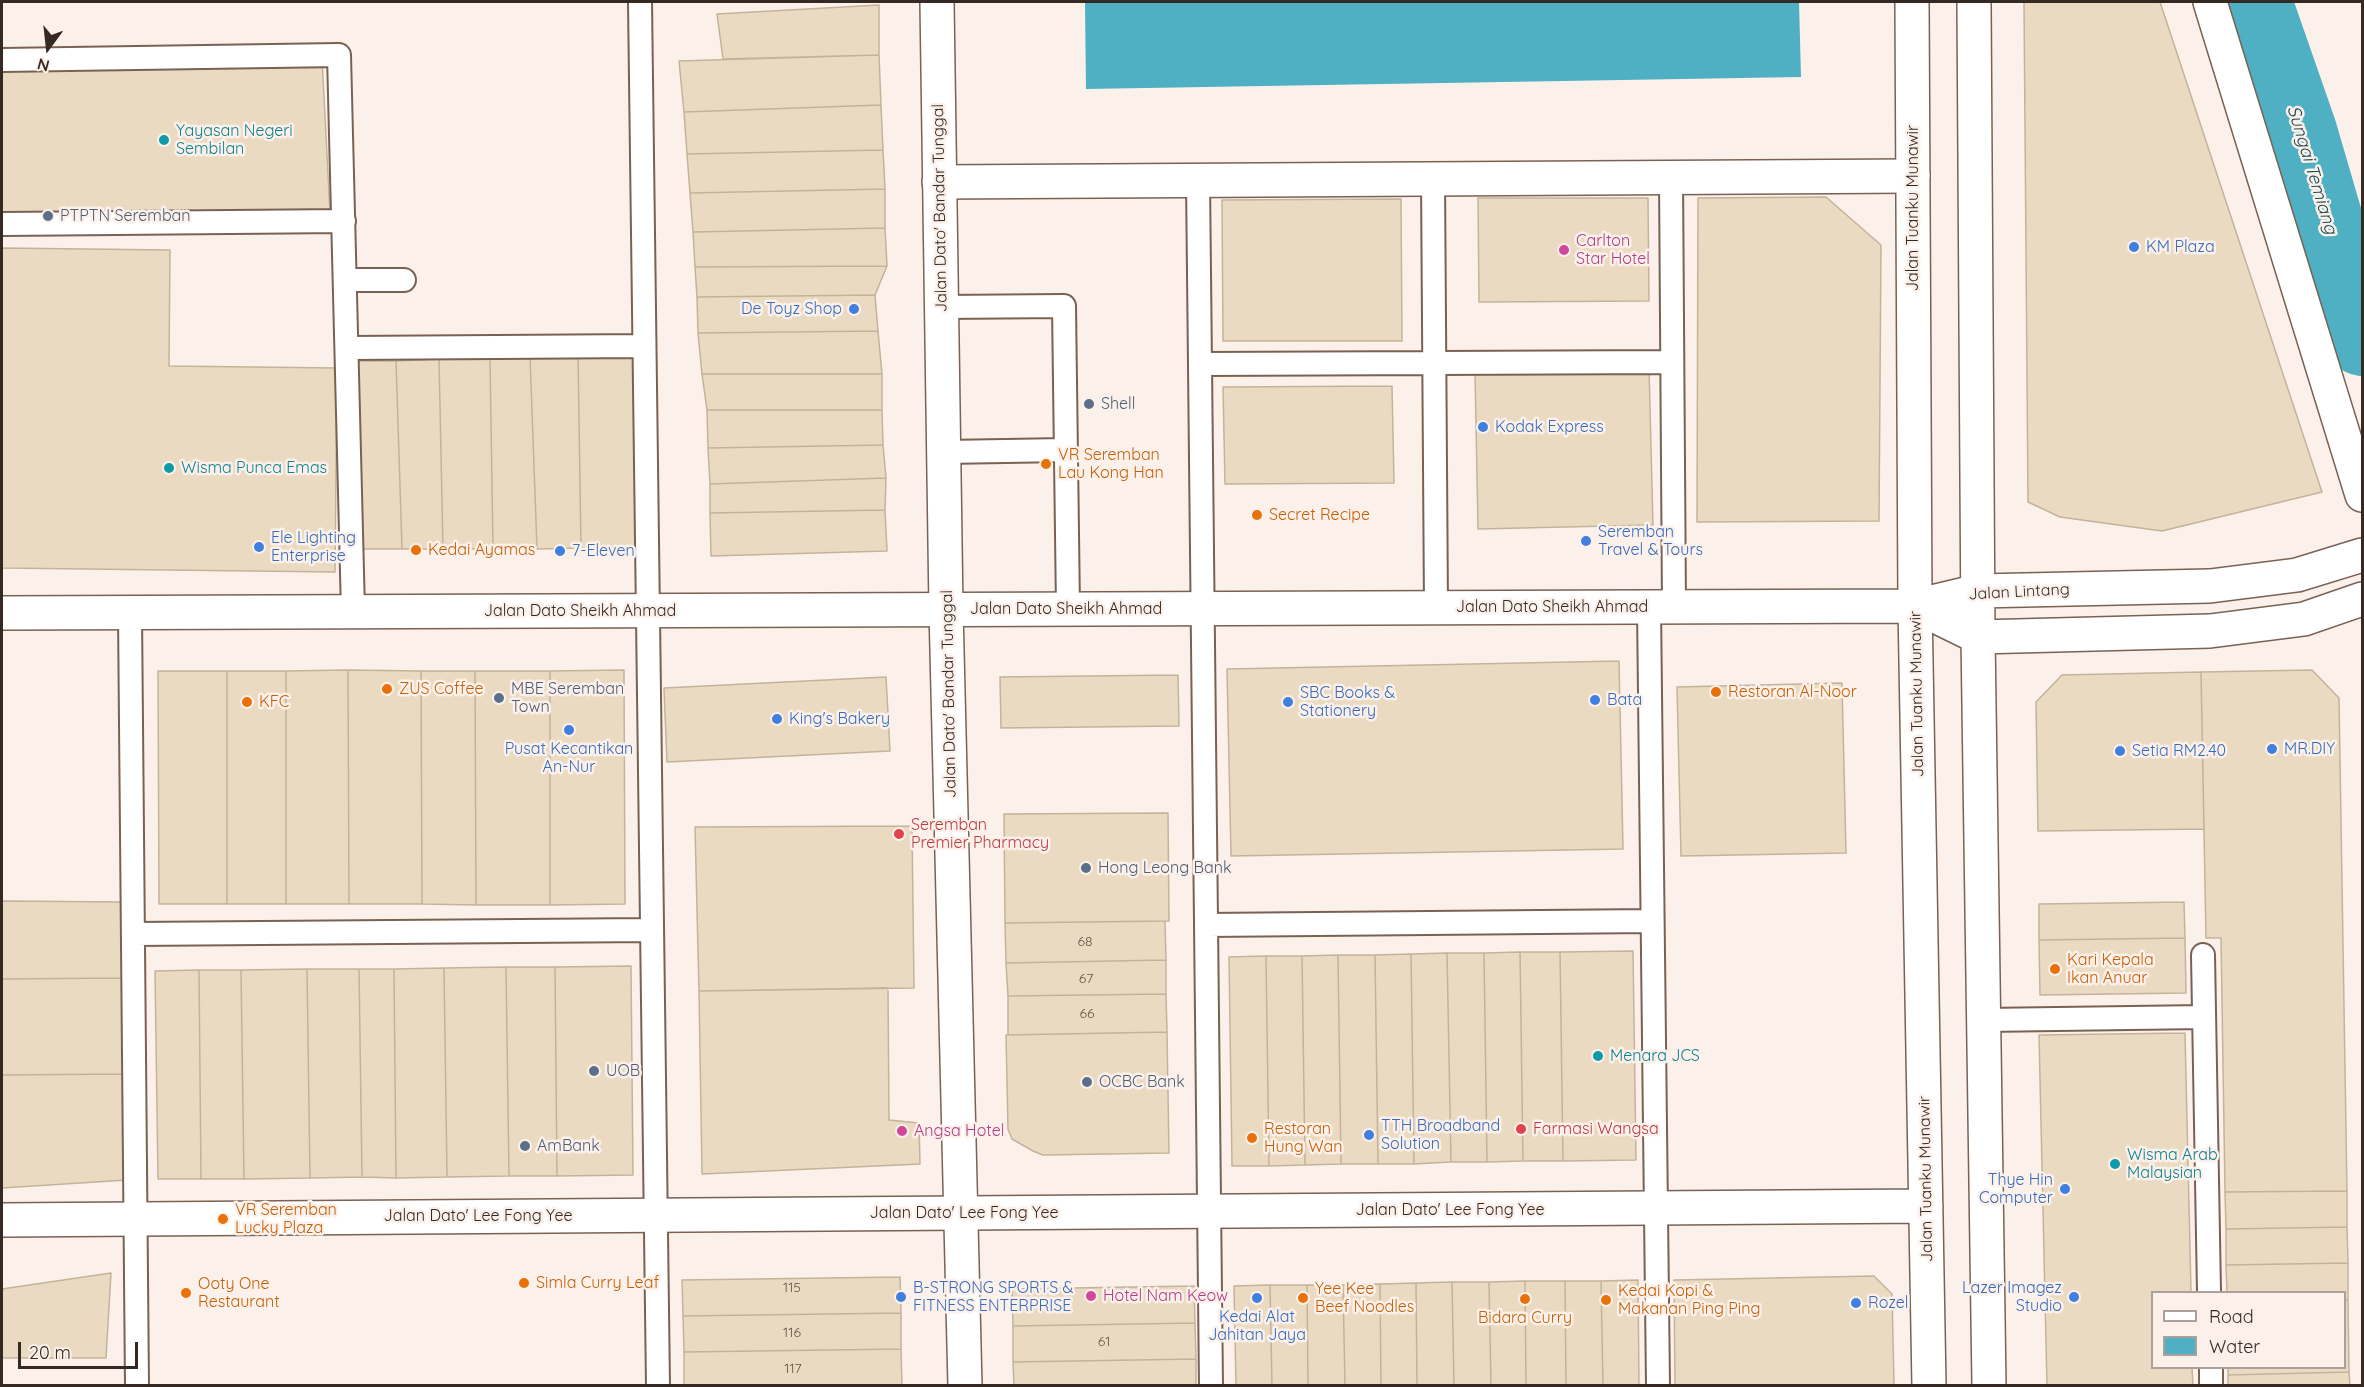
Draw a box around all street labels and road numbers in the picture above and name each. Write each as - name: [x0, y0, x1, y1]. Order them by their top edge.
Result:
- street label: Jalan Dato' Bandar Tunggal: [929, 104, 951, 312]
- street label: Jalan Tuanku Munawir: [1903, 125, 1923, 291]
- street label: Jalan Lintang: [1968, 580, 2070, 604]
- street label: Jalan Dato' Bandar Tunggal: [938, 590, 960, 798]
- street label: Jalan Dato Sheikh Ahmad: [1456, 597, 1648, 617]
- street label: Jalan Dato Sheikh Ahmad: [970, 599, 1162, 619]
- street label: Jalan Dato Sheikh Ahmad: [484, 601, 676, 621]
- street label: Jalan Tuanku Munawir: [1906, 611, 1928, 777]
- street label: Jalan Tuanku Munawir: [1915, 1096, 1937, 1262]
- street label: Jalan Dato' Lee Fong Yee: [1356, 1200, 1544, 1220]
- street label: Jalan Dato' Lee Fong Yee: [870, 1203, 1058, 1223]
- street label: Jalan Dato' Lee Fong Yee: [384, 1206, 572, 1226]

